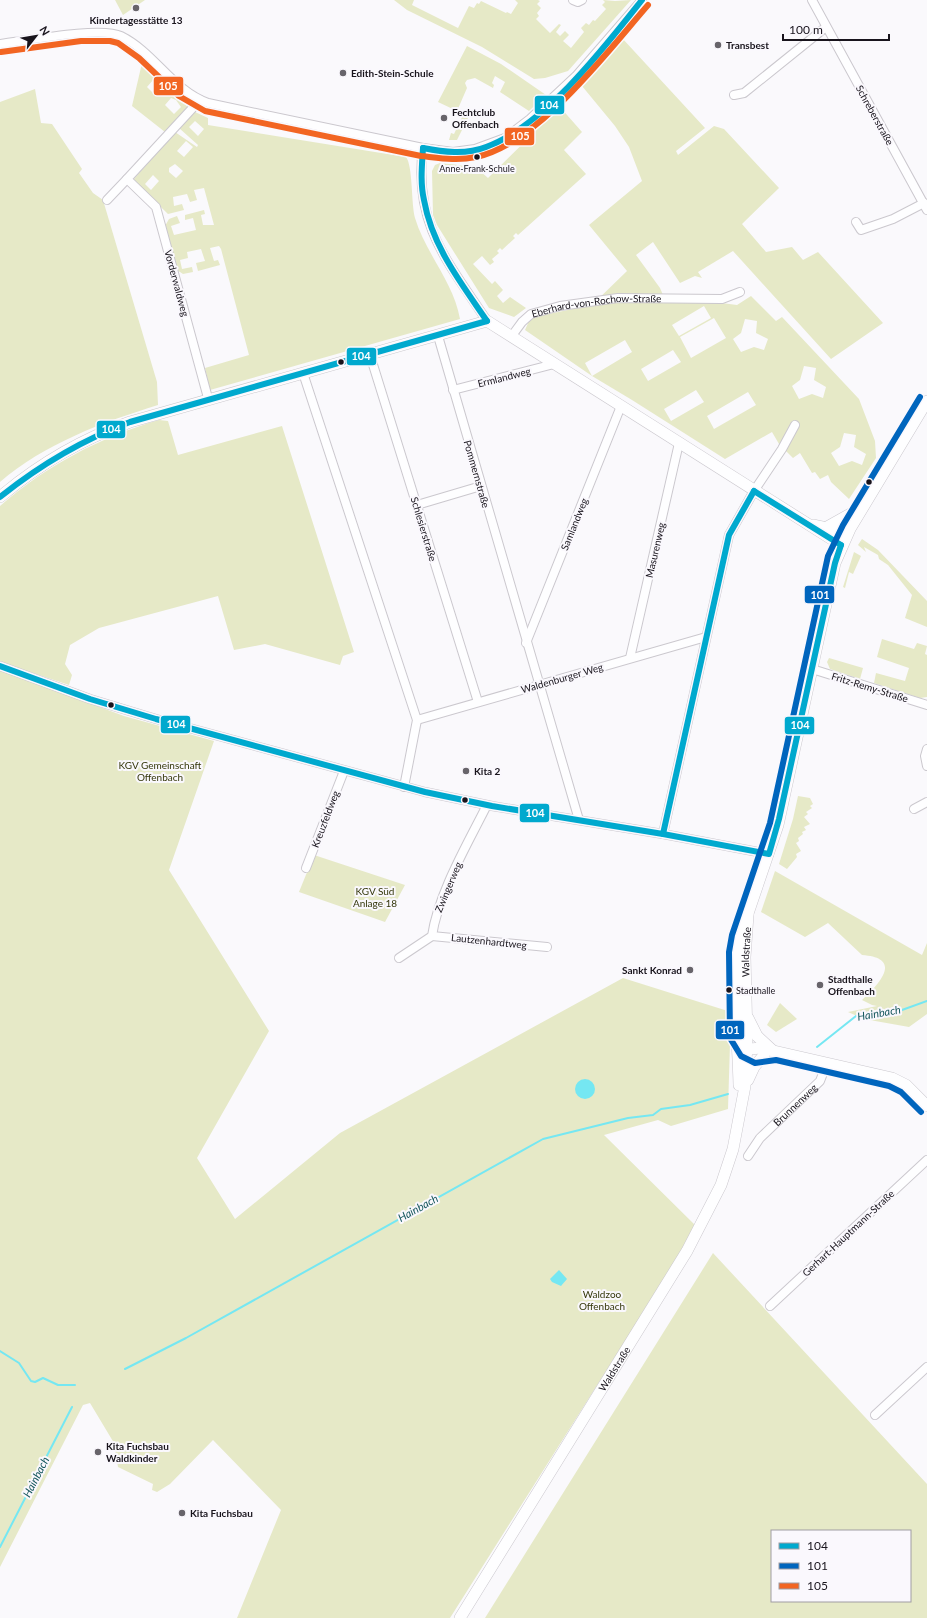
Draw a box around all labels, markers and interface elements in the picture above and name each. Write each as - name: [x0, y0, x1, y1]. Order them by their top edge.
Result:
- marker: Kindertagesstätte 13: [131, 3, 141, 13]
- place label: Kindertagesstätte 13: [90, 14, 183, 26]
- north arrow: [16, 16, 56, 56]
- scale bar: [783, 16, 889, 42]
- text: 100 m: [789, 22, 823, 37]
- text: N: [37, 24, 53, 38]
- place label: Transbest: [726, 39, 769, 51]
- marker: Transbest: [713, 40, 723, 50]
- place label: Edith-Stein-Schule: [351, 67, 434, 79]
- marker: Edith-Stein-Schule: [338, 68, 348, 78]
- line badge: 105: [153, 76, 184, 96]
- text: 105: [158, 79, 178, 92]
- street label: Schreberstraße: [854, 83, 896, 147]
- line badge: 104: [534, 95, 565, 115]
- text: 104: [539, 98, 559, 111]
- place label: Fechtclub Offenbach: [452, 106, 499, 130]
- marker: Fechtclub Offenbach: [439, 113, 449, 123]
- line badge: 105: [504, 127, 535, 146]
- text: 105: [510, 129, 530, 142]
- marker: Anne-Frank-Schule: [472, 152, 482, 162]
- place label: Anne-Frank-Schule: [439, 163, 515, 174]
- street label: Vorderwaldweg: [162, 248, 192, 318]
- street label: Eberhard-von-Rochow-Straße: [530, 292, 661, 320]
- line badge: 104: [346, 347, 377, 366]
- text: 104: [351, 349, 371, 362]
- unlabelled marker: [336, 357, 346, 367]
- street label: Ermlandweg: [476, 365, 532, 389]
- line badge: 104: [96, 420, 126, 439]
- text: 104: [101, 422, 121, 435]
- street label: Pommernstraße: [462, 439, 492, 509]
- unlabelled marker: [864, 477, 874, 487]
- street label: Schlesierstraße: [409, 495, 439, 563]
- street label: Samlandweg: [558, 496, 590, 552]
- street label: Masurenweg: [643, 521, 667, 579]
- line badge: 101: [804, 585, 835, 604]
- text: 101: [810, 588, 830, 601]
- street label: Waldenburger Weg: [520, 661, 604, 695]
- street label: Fritz-Remy-Straße: [830, 670, 910, 704]
- unlabelled marker: [106, 700, 116, 710]
- line badge: 104: [160, 715, 191, 734]
- line badge: 104: [784, 716, 815, 735]
- text: 104: [166, 717, 186, 730]
- text: 104: [790, 718, 810, 731]
- park label: KGV Gemeinschaft Offenbach: [119, 759, 202, 783]
- place label: Kita 2: [474, 765, 501, 777]
- marker: Kita 2: [461, 766, 471, 776]
- street label: Kreuzfeldweg: [309, 789, 341, 849]
- unlabelled marker: [460, 795, 470, 805]
- line badge: 104: [519, 803, 550, 823]
- text: 104: [525, 806, 545, 819]
- street label: Zwingerweg: [432, 860, 464, 914]
- park label: KGV Süd Anlage 18: [353, 885, 397, 909]
- street label: Waldstraße: [739, 926, 753, 977]
- street label: Lautzenhardtweg: [451, 931, 527, 951]
- place label: Sankt Konrad: [622, 964, 682, 976]
- marker: Sankt Konrad: [685, 965, 695, 975]
- place label: Stadthalle Offenbach: [828, 973, 875, 997]
- marker: Stadthalle Offenbach: [815, 980, 825, 990]
- marker: Stadthalle: [724, 985, 734, 995]
- place label: Stadthalle: [736, 985, 775, 996]
- water label: Hainbach: [856, 1002, 902, 1023]
- line badge: 101: [715, 1020, 745, 1040]
- text: 101: [720, 1023, 740, 1036]
- street label: Brunnenweg: [771, 1081, 819, 1128]
- street label: Gerhart-Hauptmann-Straße: [800, 1187, 896, 1279]
- water label: Hainbach: [395, 1191, 440, 1224]
- park label: Waldzoo Offenbach: [579, 1288, 625, 1312]
- street label: Waldstraße: [596, 1344, 632, 1393]
- place label: Kita Fuchsbau Waldkinder: [106, 1440, 169, 1464]
- marker: Kita Fuchsbau Waldkinder: [93, 1447, 103, 1457]
- water label: Hainbach: [20, 1454, 51, 1499]
- place label: Kita Fuchsbau: [190, 1507, 253, 1519]
- marker: Kita Fuchsbau: [177, 1508, 187, 1518]
- legend: [771, 1530, 911, 1602]
- text: 104: [807, 1538, 828, 1553]
- text: 101: [807, 1558, 828, 1573]
- text: 105: [807, 1578, 828, 1593]

